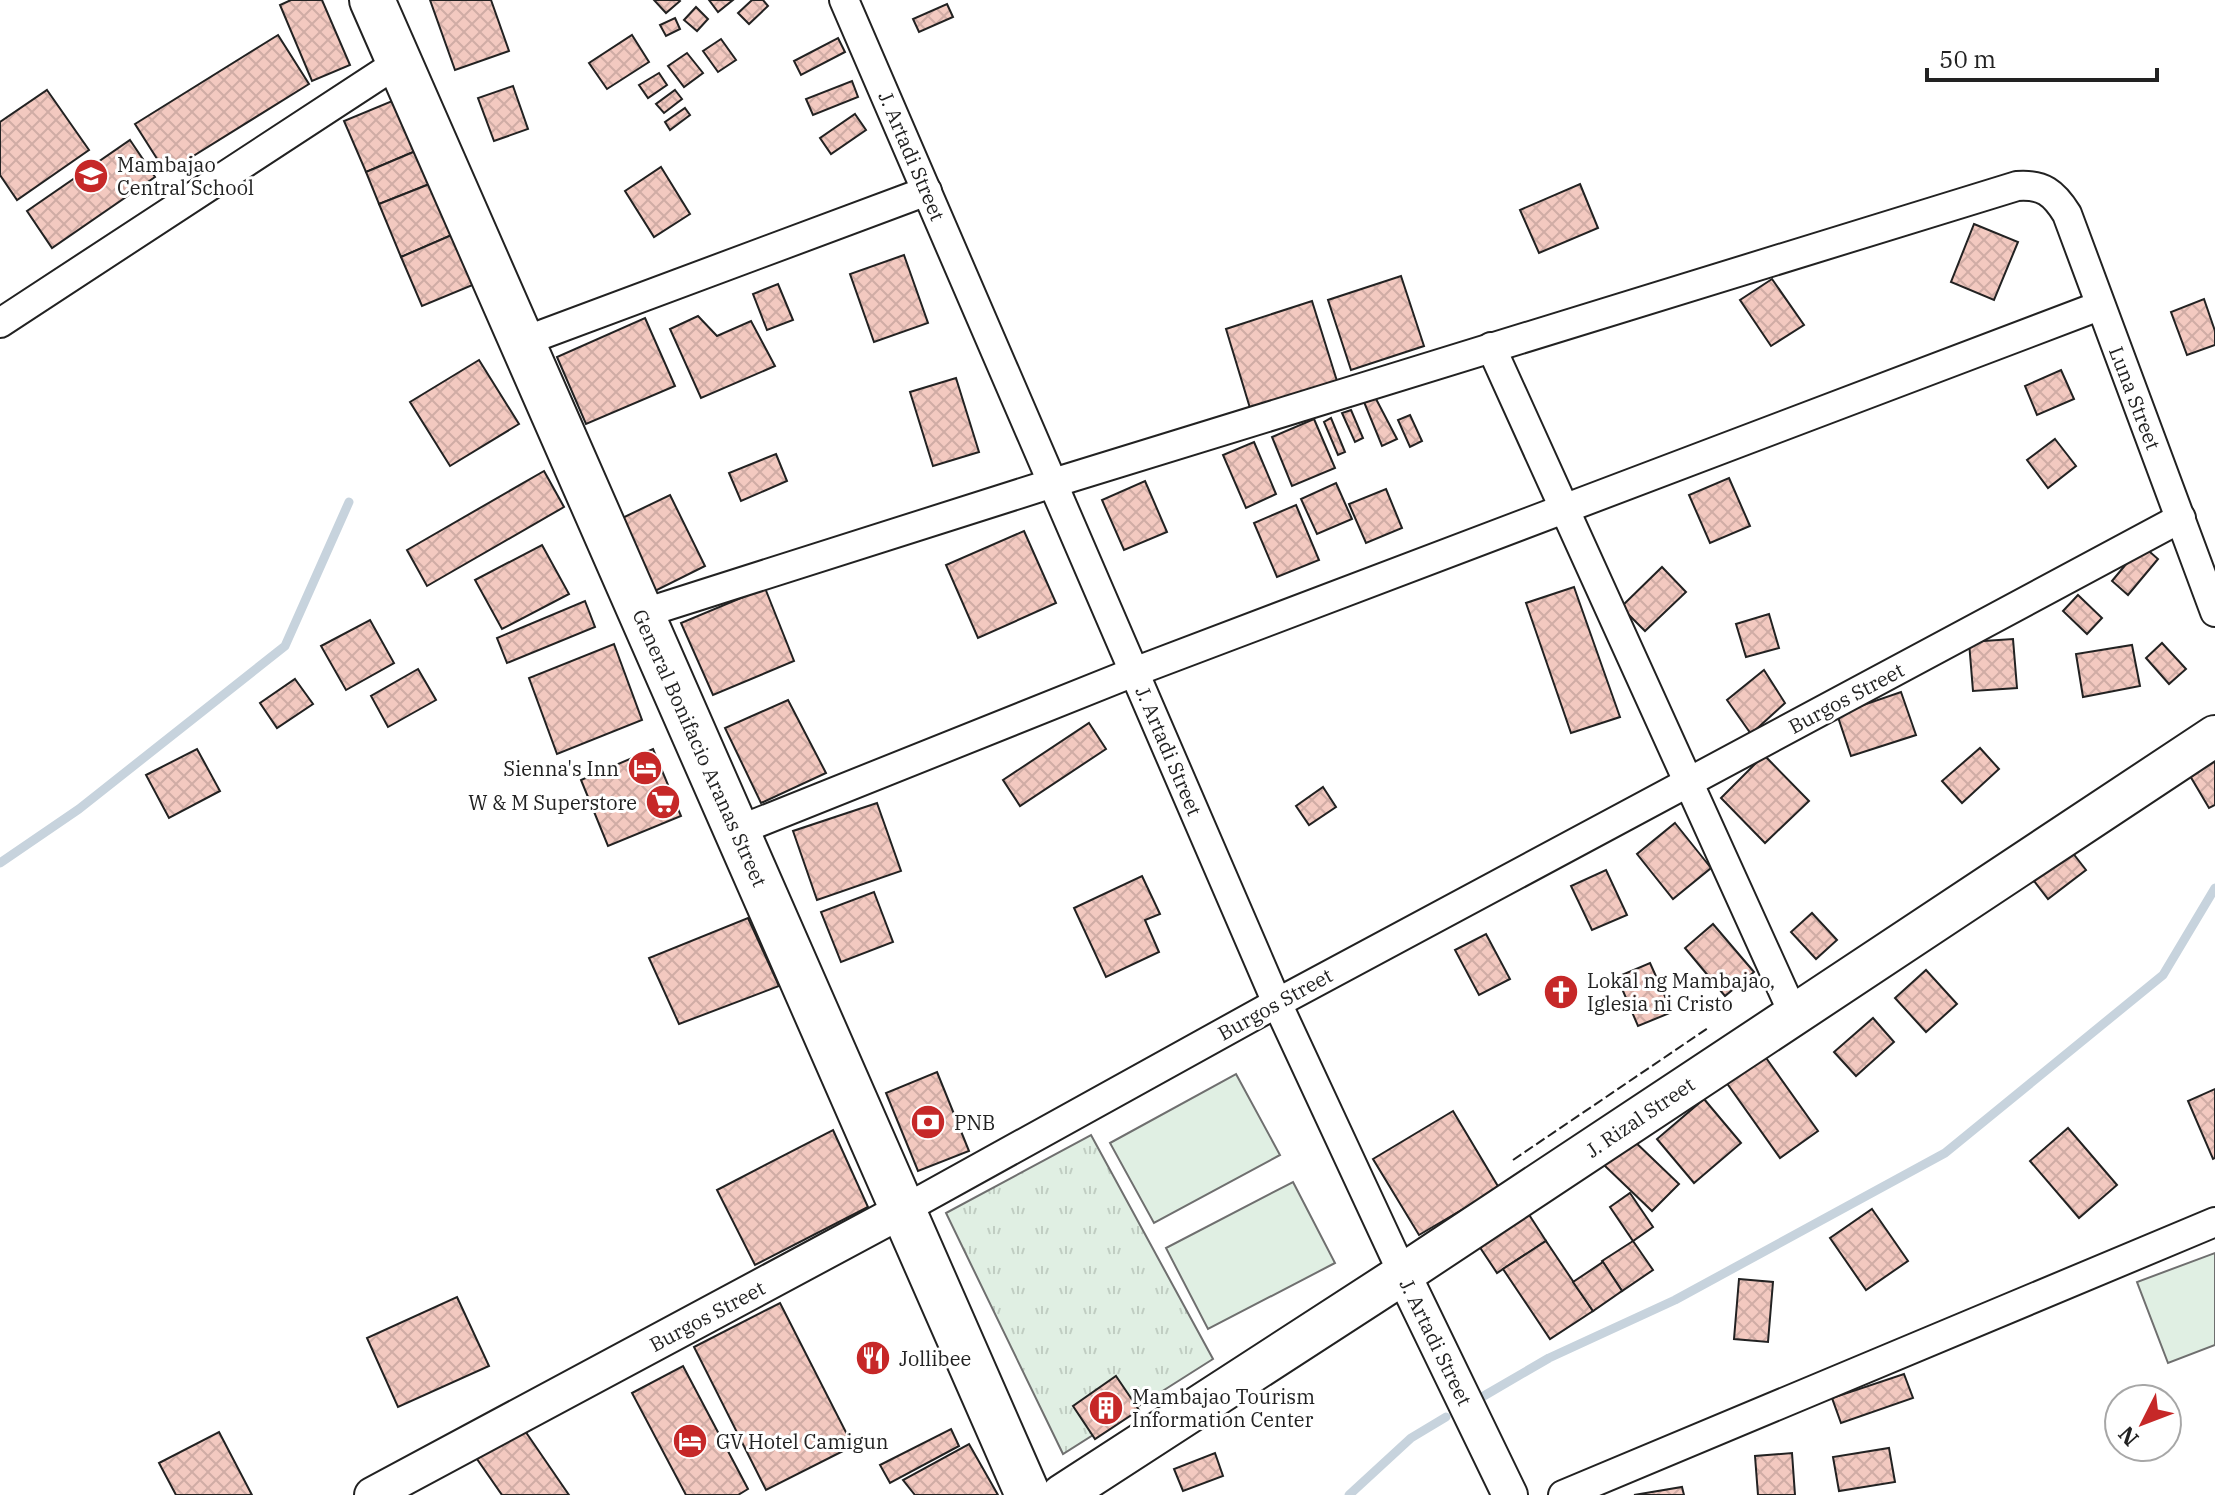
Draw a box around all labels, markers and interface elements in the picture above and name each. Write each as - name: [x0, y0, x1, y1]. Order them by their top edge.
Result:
- scale bar: [1927, 32, 2157, 82]
- text: 50 m: [1939, 43, 1996, 75]
- street label: J. Artadi Street: [873, 87, 951, 225]
- place label: Mambajao Central School: [117, 151, 254, 201]
- school or university icon: Mambajao Central School: [72, 157, 110, 195]
- street label: Luna Street: [2103, 342, 2167, 454]
- street label: General Bonifacio Aranas Street: [626, 605, 774, 891]
- street label: Burgos Street: [1784, 656, 1908, 740]
- street label: J. Artadi Street: [1130, 682, 1208, 820]
- hotel icon: Sienna's Inn: [626, 749, 664, 787]
- place label: Sienna's Inn: [503, 755, 619, 782]
- supermarket icon: W & M Superstore: [644, 783, 682, 821]
- place label: W & M Superstore: [468, 789, 637, 816]
- street label: Burgos Street: [1213, 961, 1337, 1047]
- place label: Lokal ng Mambajao, Iglesia ni Cristo: [1587, 967, 1775, 1017]
- church icon: Lokal ng Mambajao, Iglesia ni Cristo: [1542, 973, 1580, 1011]
- street label: J. Rizal Street: [1580, 1071, 1700, 1163]
- bank icon: PNB: [909, 1103, 947, 1141]
- place label: PNB: [954, 1109, 995, 1136]
- street label: Burgos Street: [645, 1274, 769, 1358]
- street label: J. Artadi Street: [1394, 1274, 1478, 1410]
- restaurant icon: Jollibee: [854, 1339, 892, 1377]
- place label: Jollibee: [899, 1345, 971, 1372]
- place label: Mambajao Tourism Information Center: [1132, 1383, 1315, 1433]
- north arrow: [2103, 1383, 2183, 1463]
- building icon: Mambajao Tourism Information Center: [1087, 1389, 1125, 1427]
- text: N: [2111, 1421, 2144, 1453]
- hotel icon: GV Hotel Camigun: [671, 1422, 709, 1460]
- place label: GV Hotel Camigun: [716, 1428, 889, 1455]

